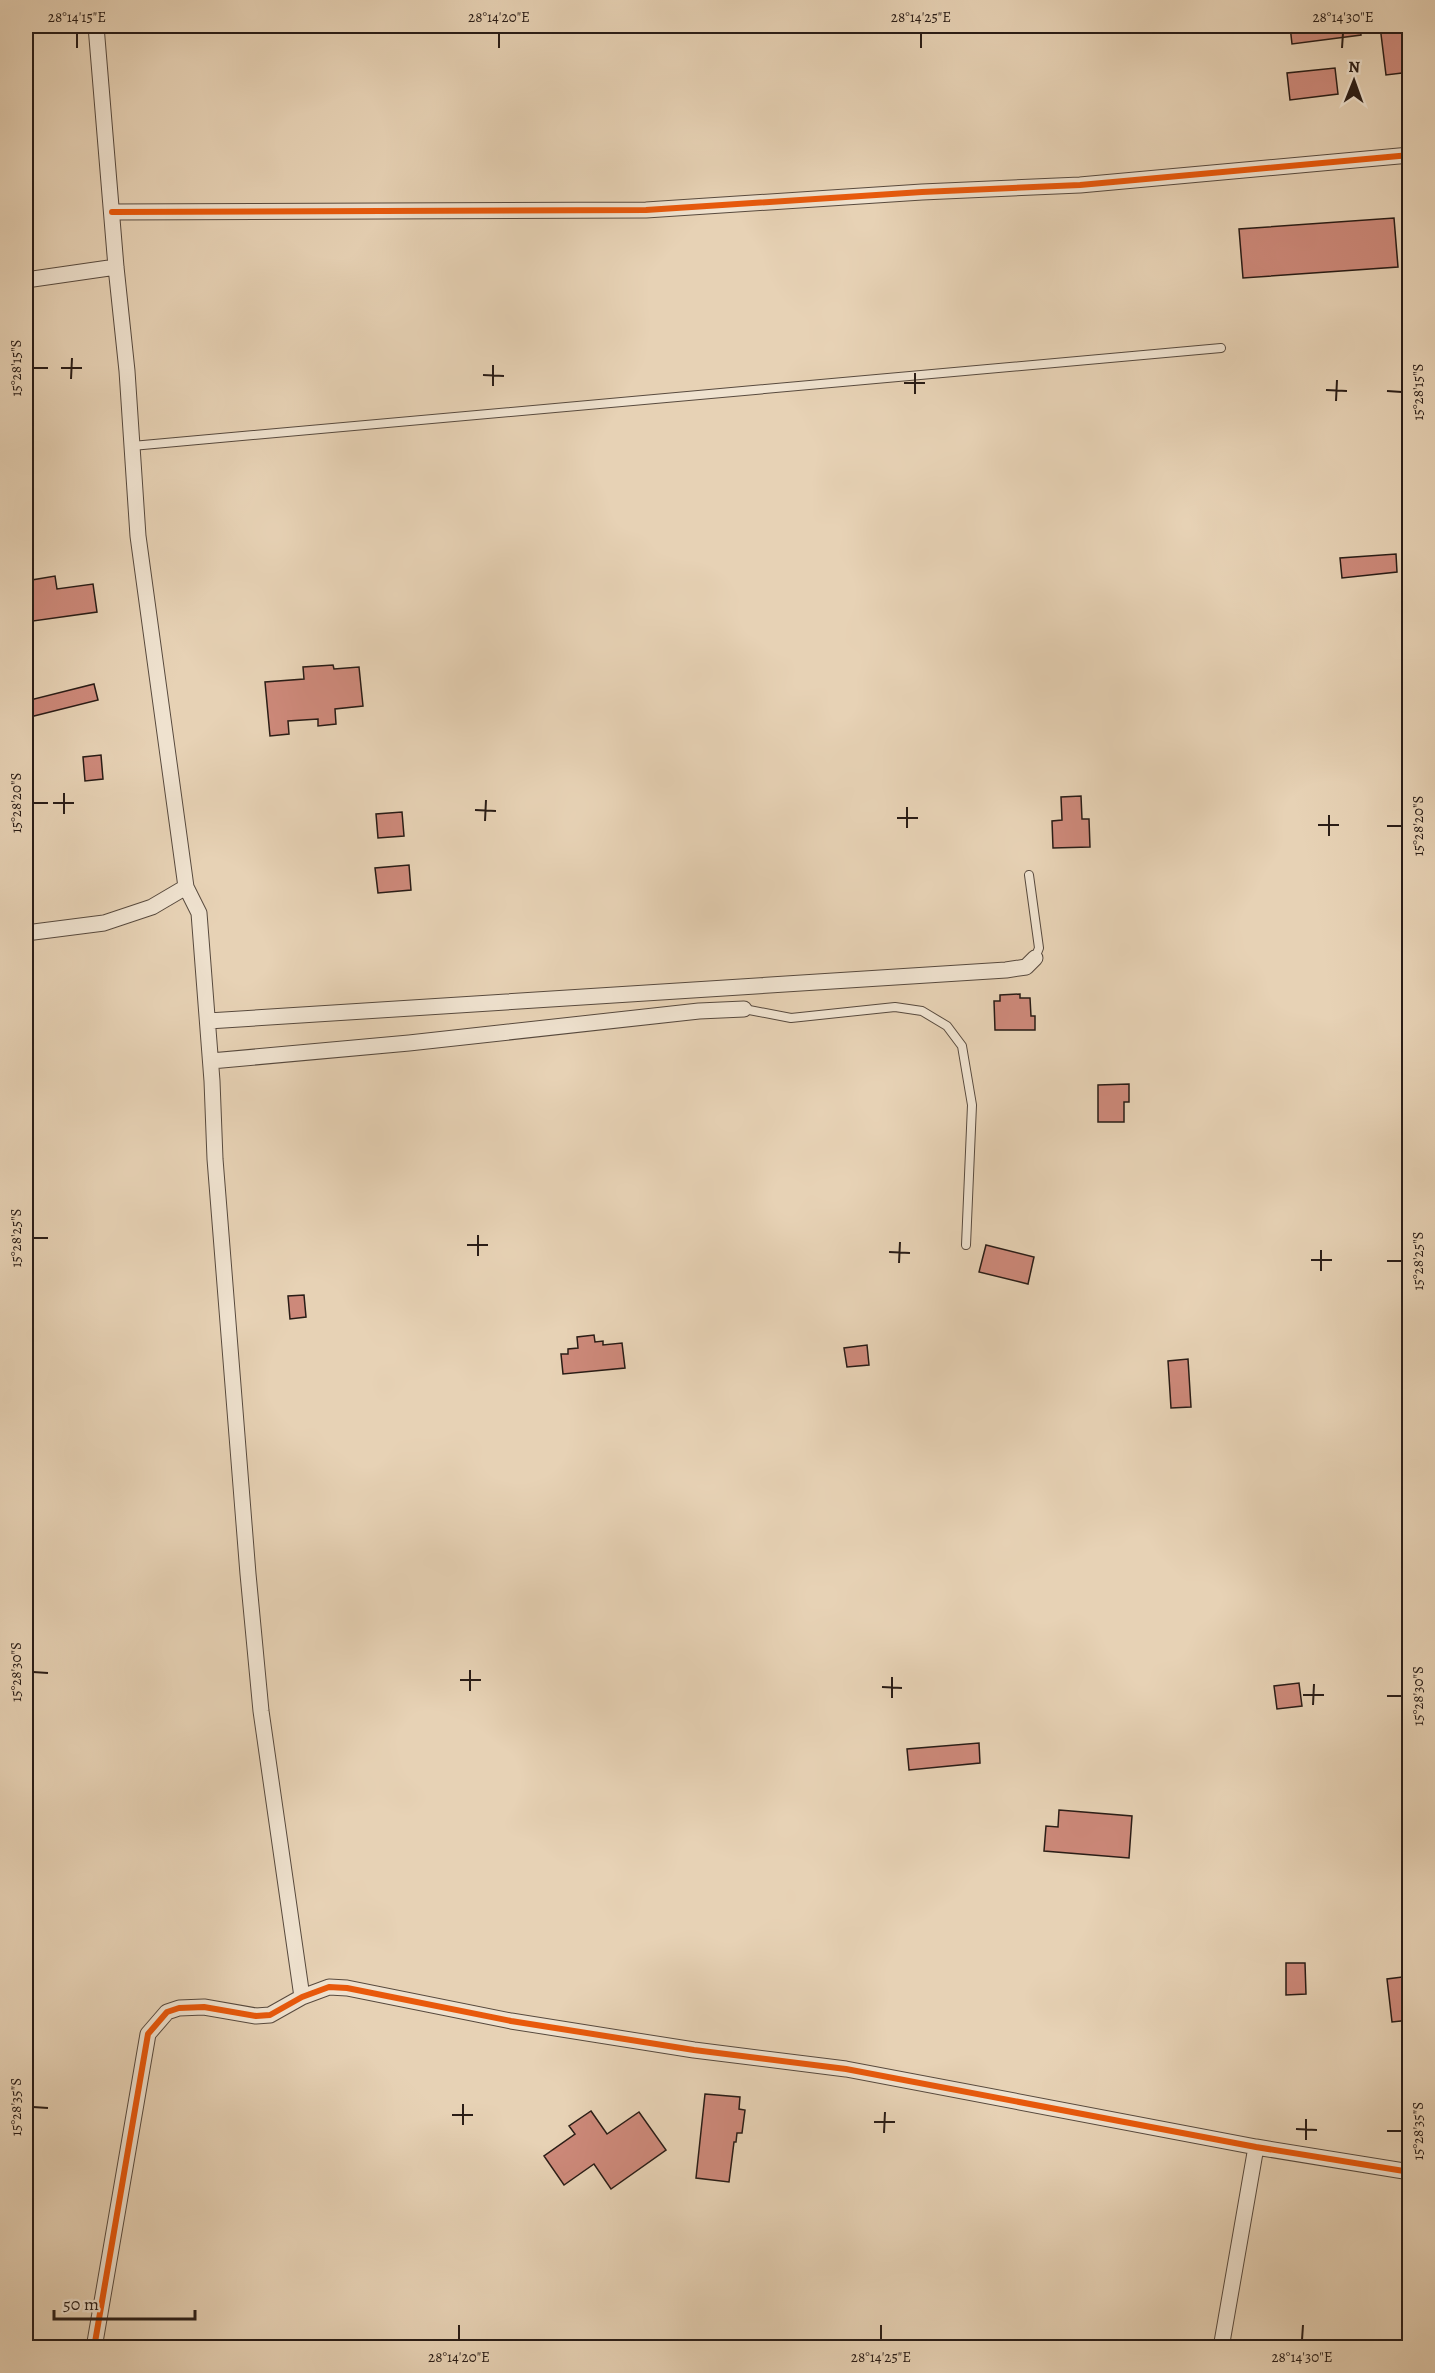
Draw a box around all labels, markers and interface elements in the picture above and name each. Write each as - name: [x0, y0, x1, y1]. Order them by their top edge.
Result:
- text: 28°14'15"E: [48, 7, 106, 27]
- text: 28°14'20"E: [468, 7, 530, 27]
- text: 28°14'25"E: [891, 7, 951, 27]
- text: 28°14'30"E: [1312, 7, 1374, 27]
- north arrow: [1324, 51, 1384, 111]
- text: N: [1348, 56, 1361, 78]
- text: 15°28'15"S: [6, 339, 26, 397]
- text: 15°28'15"S: [1408, 363, 1428, 421]
- text: 15°28'20"S: [6, 773, 26, 833]
- text: 15°28'20"S: [1408, 796, 1428, 856]
- text: 15°28'25"S: [6, 1208, 26, 1268]
- text: 15°28'25"S: [1408, 1231, 1428, 1291]
- text: 15°28'30"S: [6, 1642, 26, 1702]
- text: 15°28'30"S: [1408, 1666, 1428, 1726]
- text: 15°28'35"S: [6, 2078, 26, 2136]
- text: 15°28'35"S: [1408, 2102, 1428, 2160]
- scale bar: [54, 2283, 195, 2321]
- text: 50 m: [63, 2292, 99, 2316]
- text: 28°14'20"E: [428, 2347, 490, 2367]
- text: 28°14'25"E: [851, 2347, 911, 2367]
- text: 28°14'30"E: [1271, 2347, 1333, 2367]

